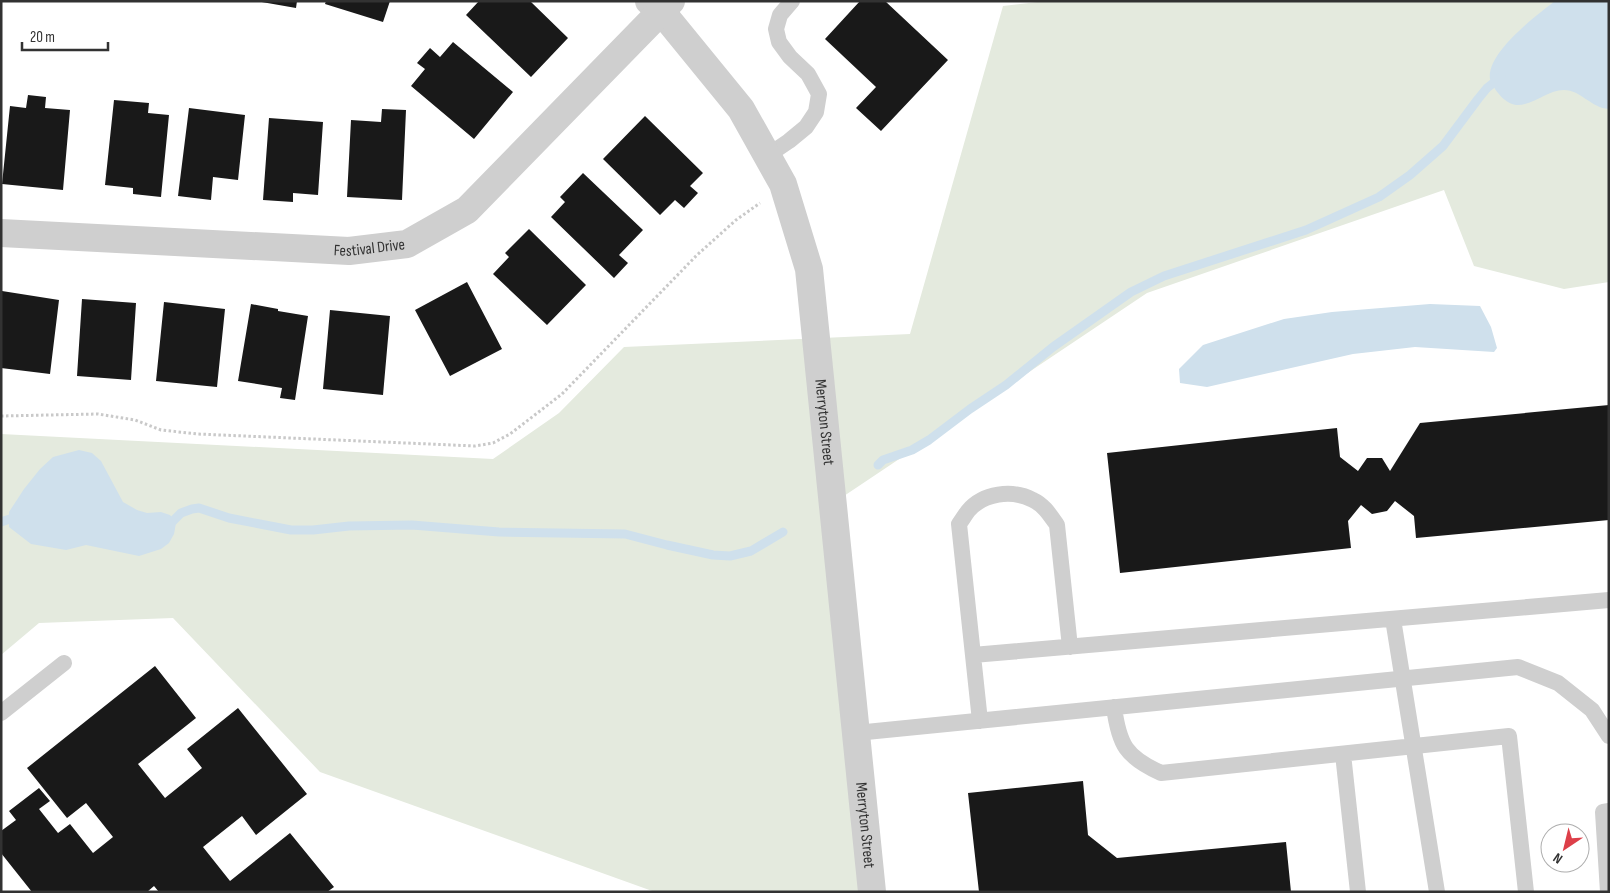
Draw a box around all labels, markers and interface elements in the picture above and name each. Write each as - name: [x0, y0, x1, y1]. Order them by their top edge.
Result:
- scale bar: [22, 20, 109, 52]
- text: 20 m: [30, 28, 55, 47]
- street label: Festival Drive: [333, 235, 406, 261]
- street label: Merryton Street: [811, 378, 838, 466]
- street label: Merryton Street: [851, 781, 879, 869]
- north arrow: [1540, 823, 1590, 873]
- text: N: [1550, 849, 1566, 867]

